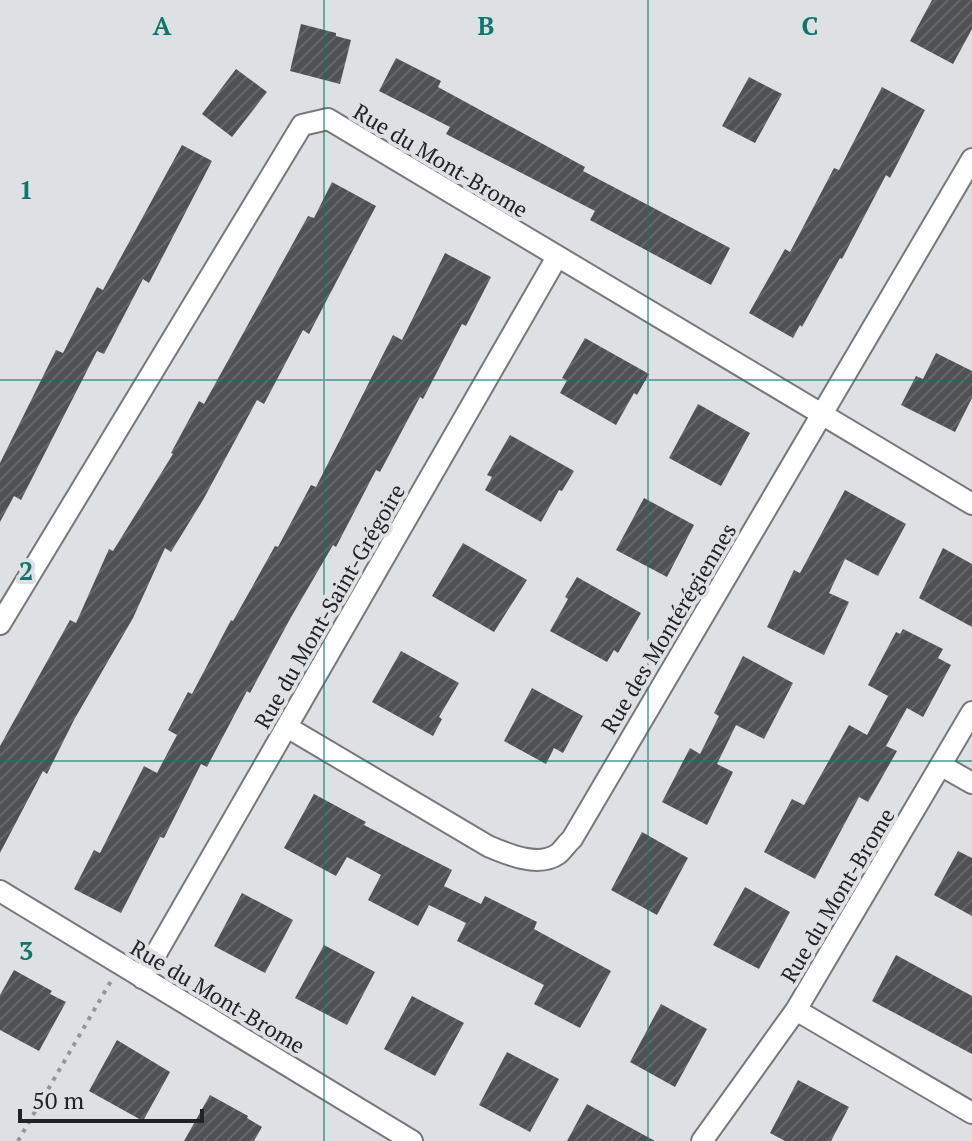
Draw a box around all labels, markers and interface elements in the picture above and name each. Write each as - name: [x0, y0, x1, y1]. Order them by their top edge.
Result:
- text: A: [153, 8, 172, 42]
- text: B: [478, 8, 494, 42]
- text: C: [802, 8, 818, 42]
- street label: Rue du Mont-Brome: [349, 96, 533, 224]
- text: 1: [19, 172, 33, 206]
- street label: Rue du Mont-Saint-Grégoire: [247, 478, 411, 734]
- street label: Rue des Montérégiennes: [594, 518, 742, 738]
- text: 2: [19, 553, 33, 587]
- street label: Rue du Mont-Brome: [773, 803, 901, 987]
- street label: Rue du Mont-Brome: [126, 932, 310, 1060]
- text: 3: [19, 933, 33, 967]
- scale bar: [20, 1073, 202, 1123]
- text: 50 m: [32, 1084, 84, 1116]

